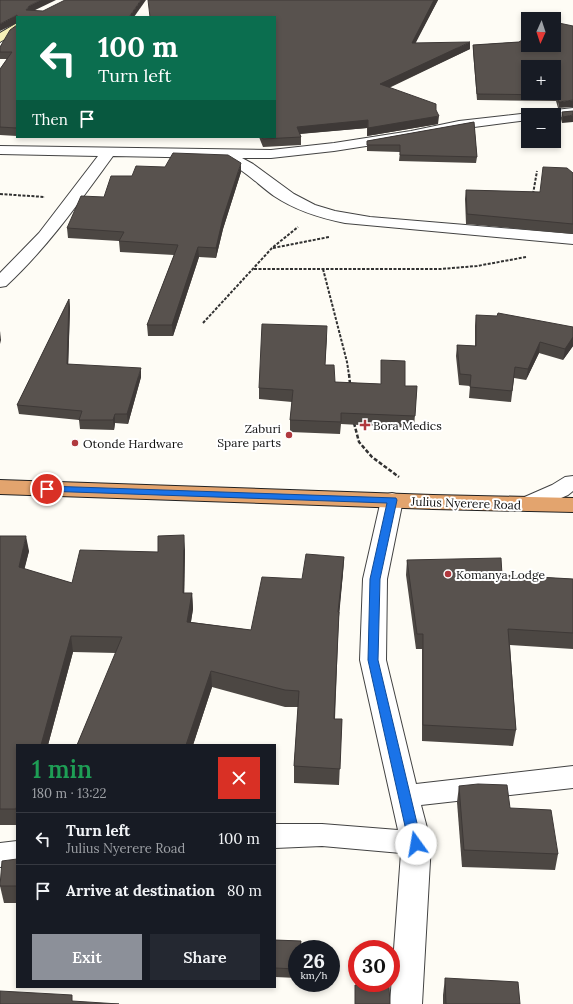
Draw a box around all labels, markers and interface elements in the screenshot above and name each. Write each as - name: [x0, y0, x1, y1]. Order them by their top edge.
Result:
- north arrow: [521, 12, 561, 52]
- map controls: [521, 12, 561, 148]
- text: 100 m: [98, 29, 178, 65]
- icon: left: [32, 32, 84, 84]
- button: +: [521, 60, 561, 100]
- text: Turn left: [98, 64, 171, 87]
- icon: arrive: [76, 108, 98, 130]
- button: −: [521, 108, 561, 148]
- text: Then: [32, 110, 68, 129]
- place label: Bora Medics: [373, 418, 442, 433]
- marker: Bora Medics: [360, 420, 370, 430]
- place label: Zaburi Spare parts: [217, 421, 281, 450]
- marker: Zaburi Spare parts: [284, 430, 294, 440]
- place label: Otonde Hardware: [83, 436, 184, 451]
- marker: Otonde Hardware: [70, 438, 80, 448]
- pin: [30, 472, 64, 506]
- icon: arrive: [36, 478, 58, 500]
- street label: Julius Nyerere Road: [410, 494, 521, 512]
- place label: Komanya Lodge: [456, 567, 546, 582]
- marker: Komanya Lodge: [443, 569, 453, 579]
- text: 1 min: [32, 754, 92, 785]
- button: close: [218, 757, 260, 799]
- text: 180 m · 13:22: [32, 785, 106, 802]
- text: Turn left: [66, 821, 130, 840]
- position arrow: [395, 823, 437, 865]
- icon: left: [32, 828, 54, 850]
- text: 100 m: [219, 829, 260, 848]
- text: Julius Nyerere Road: [66, 840, 185, 857]
- icon: arrive: [32, 880, 54, 902]
- text: Arrive at destination: [66, 881, 215, 900]
- text: 80 m: [227, 881, 262, 900]
- button: Exit: [32, 934, 142, 980]
- button: Share: [150, 934, 260, 980]
- speed limit sign: 30: [348, 940, 400, 992]
- text: 26: [303, 948, 325, 973]
- text: km/h: [300, 969, 328, 982]

